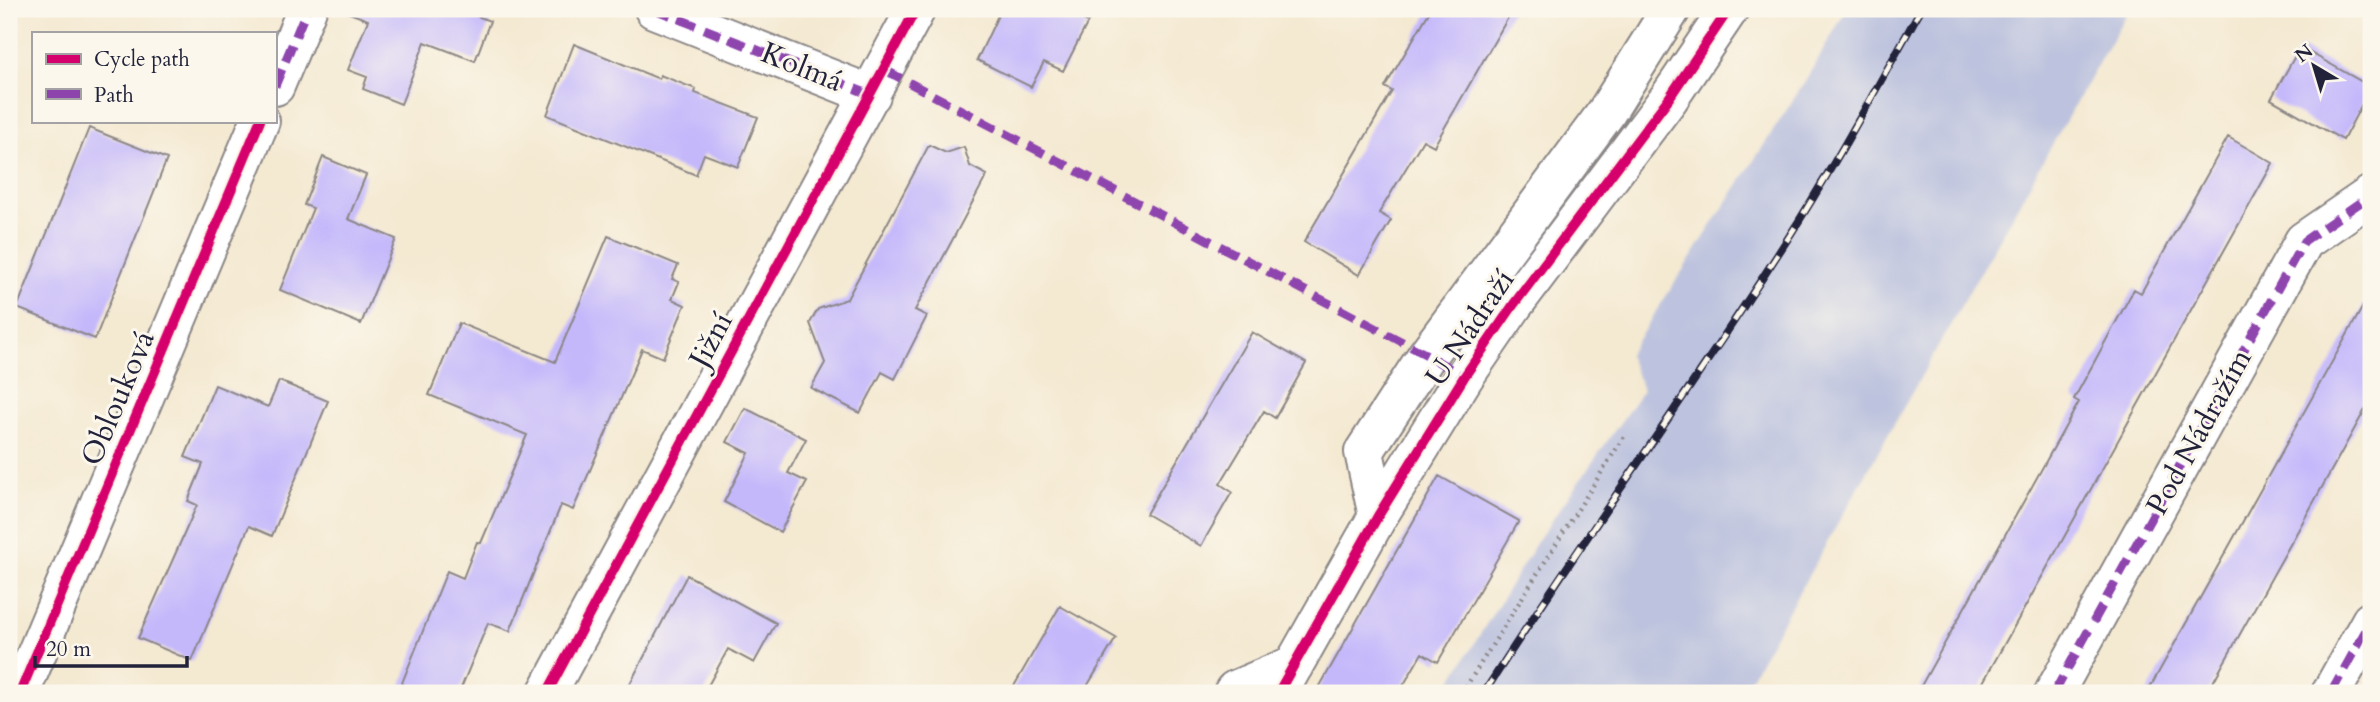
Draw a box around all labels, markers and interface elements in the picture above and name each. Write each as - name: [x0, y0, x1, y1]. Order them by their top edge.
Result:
- legend: [32, 32, 276, 122]
- street label: Kolmá: [755, 32, 849, 102]
- north arrow: [2278, 32, 2348, 102]
- text: N: [2290, 38, 2319, 69]
- text: Cycle path: [94, 45, 190, 74]
- text: Path: [94, 81, 134, 110]
- street label: U Nádraží: [1416, 261, 1524, 395]
- street label: Jižní: [678, 305, 743, 379]
- street label: Oblouková: [71, 324, 165, 472]
- street label: Pod Nádražím: [2137, 341, 2262, 522]
- scale bar: [35, 625, 187, 669]
- text: 20 m: [46, 635, 91, 664]

